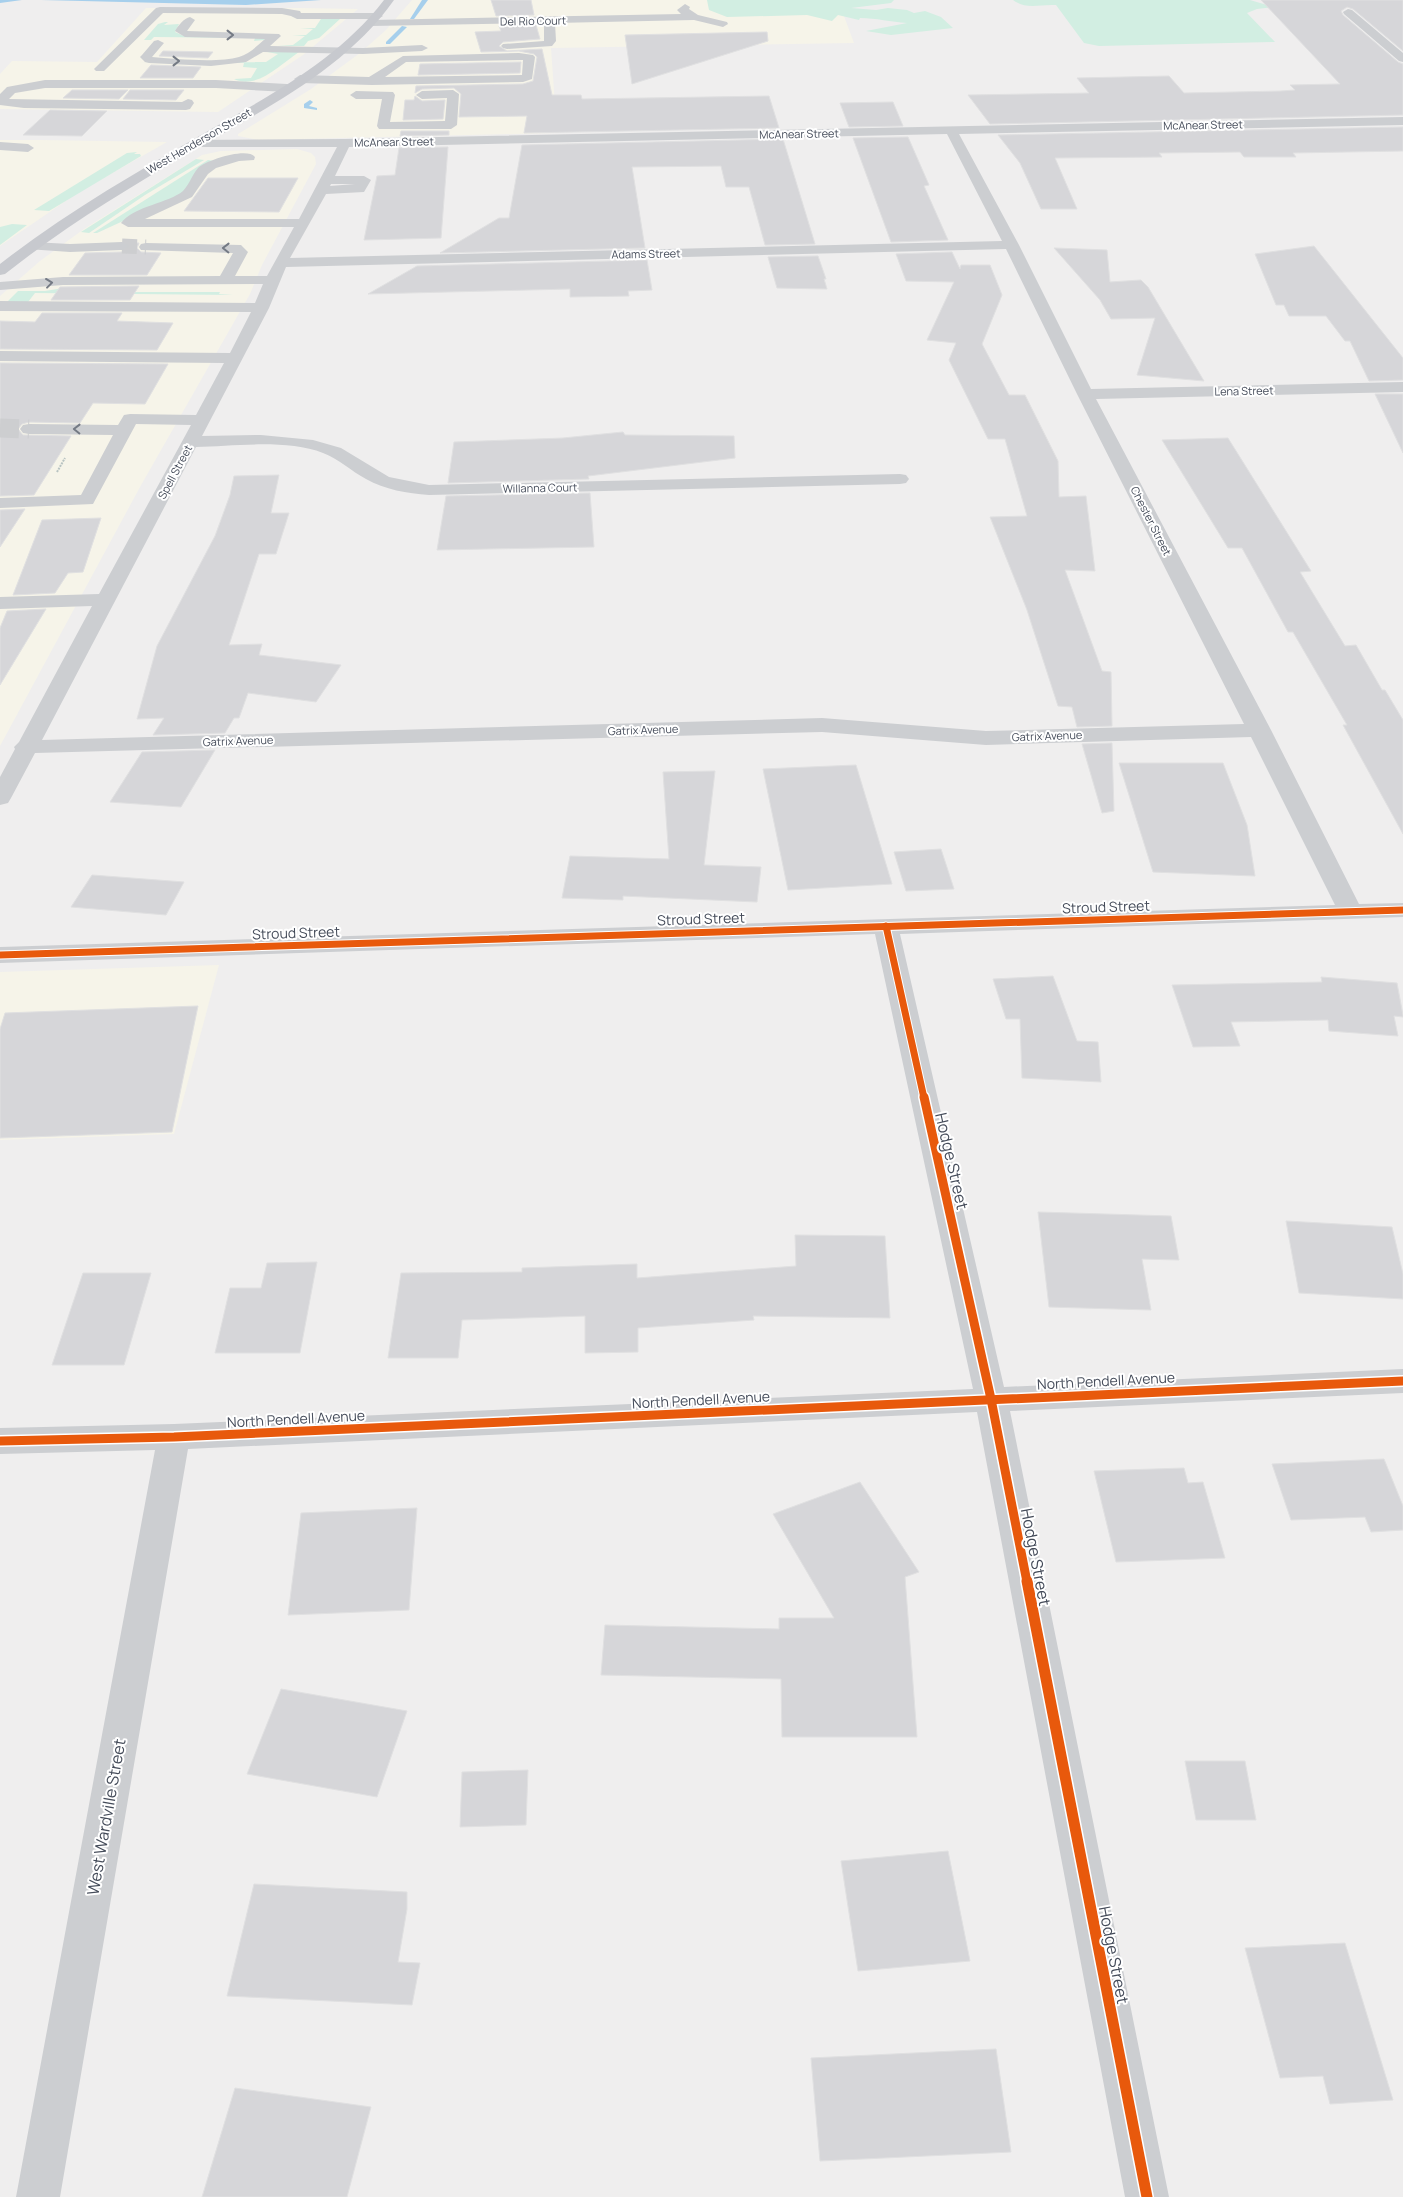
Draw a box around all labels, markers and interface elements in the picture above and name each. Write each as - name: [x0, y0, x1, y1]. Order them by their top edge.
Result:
- street label: Del Rio Court: [500, 12, 566, 29]
- one-way arrow: [227, 30, 235, 40]
- one-way arrow: [172, 56, 180, 66]
- street label: West Henderson Street: [144, 104, 254, 177]
- street label: McAnear Street: [1163, 116, 1243, 133]
- street label: McAnear Street: [759, 125, 839, 142]
- street label: McAnear Street: [354, 133, 434, 150]
- one-way arrow: [222, 243, 230, 253]
- street label: Adams Street: [611, 245, 681, 262]
- one-way arrow: [45, 278, 53, 289]
- street label: Lena Street: [1214, 382, 1274, 399]
- one-way arrow: [72, 424, 80, 434]
- street label: Spell Street: [154, 442, 195, 501]
- street label: Willanna Court: [503, 479, 577, 496]
- street label: Chester Street: [1128, 484, 1175, 558]
- street label: Gatrix Avenue: [608, 721, 679, 738]
- street label: Gatrix Avenue: [1012, 727, 1083, 744]
- street label: Gatrix Avenue: [203, 732, 274, 749]
- street label: Stroud Street: [1062, 895, 1151, 918]
- street label: Stroud Street: [657, 907, 746, 930]
- street label: Stroud Street: [252, 921, 341, 944]
- street label: Hodge Street: [930, 1110, 974, 1212]
- street label: North Pendell Avenue: [1037, 1367, 1175, 1394]
- street label: North Pendell Avenue: [632, 1386, 770, 1413]
- street label: North Pendell Avenue: [227, 1405, 365, 1432]
- street label: Hodge Street: [1016, 1506, 1056, 1608]
- street label: West Wardville Street: [81, 1737, 131, 1897]
- street label: Hodge Street: [1094, 1904, 1134, 2006]

